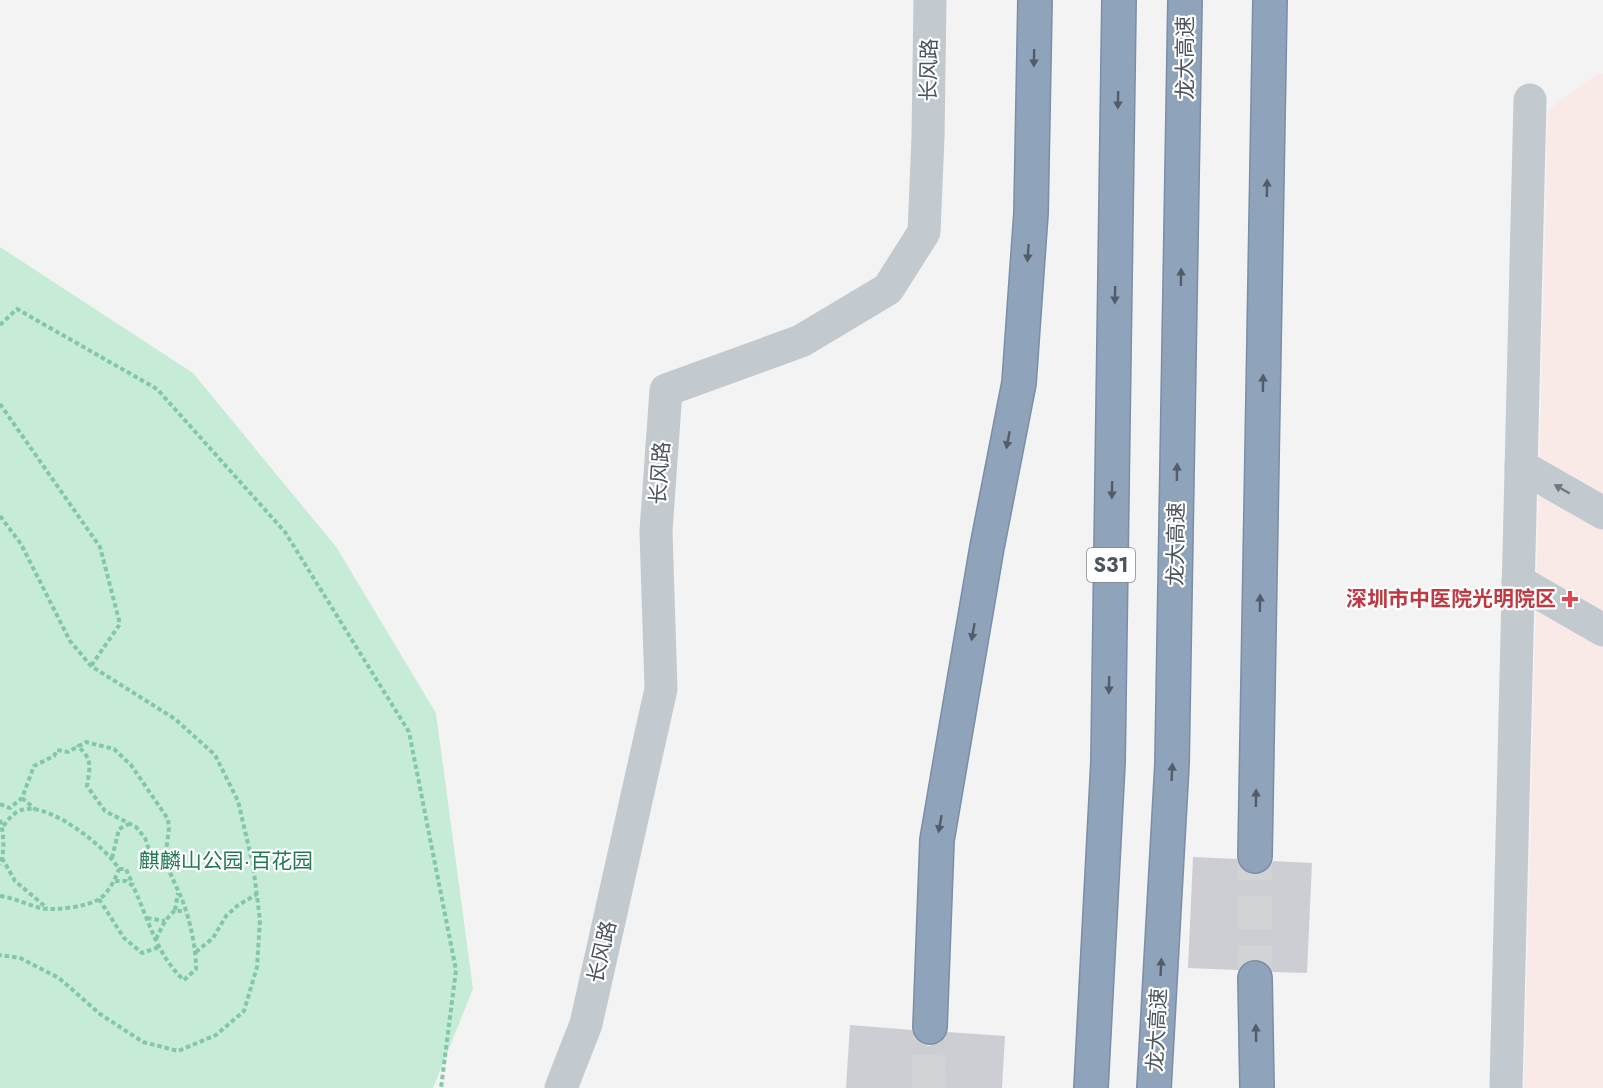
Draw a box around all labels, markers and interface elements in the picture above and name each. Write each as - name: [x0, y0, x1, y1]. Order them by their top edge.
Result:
- street label: 龙大高速: [1170, 16, 1200, 100]
- street label: 长风路: [913, 38, 945, 102]
- one-way arrow: [1029, 49, 1038, 68]
- one-way arrow: [1113, 91, 1123, 110]
- one-way arrow: [1262, 178, 1272, 197]
- one-way arrow: [1024, 244, 1033, 263]
- one-way arrow: [1176, 268, 1186, 287]
- one-way arrow: [1110, 286, 1120, 305]
- one-way arrow: [1259, 373, 1268, 392]
- one-way arrow: [1003, 431, 1012, 450]
- street label: 长风路: [643, 441, 677, 505]
- one-way arrow: [1173, 463, 1182, 482]
- one-way arrow: [1108, 481, 1117, 500]
- one-way arrow: [1553, 484, 1570, 494]
- street label: 龙大高速: [1160, 502, 1192, 586]
- road number: S31: [1087, 548, 1135, 582]
- place label: 深圳市中医院光明院区: [1346, 584, 1556, 614]
- marker: 深圳市中医院光明院区: [1561, 590, 1579, 608]
- one-way arrow: [1255, 593, 1264, 612]
- one-way arrow: [968, 623, 977, 642]
- one-way arrow: [1105, 676, 1114, 695]
- one-way arrow: [1167, 762, 1176, 781]
- one-way arrow: [1251, 788, 1261, 807]
- one-way arrow: [935, 815, 944, 834]
- park label: 麒麟山公园·百花园: [139, 846, 313, 876]
- street label: 长风路: [580, 918, 624, 986]
- one-way arrow: [1156, 957, 1166, 976]
- street label: 龙大高速: [1140, 987, 1174, 1073]
- one-way arrow: [1251, 1024, 1261, 1043]

